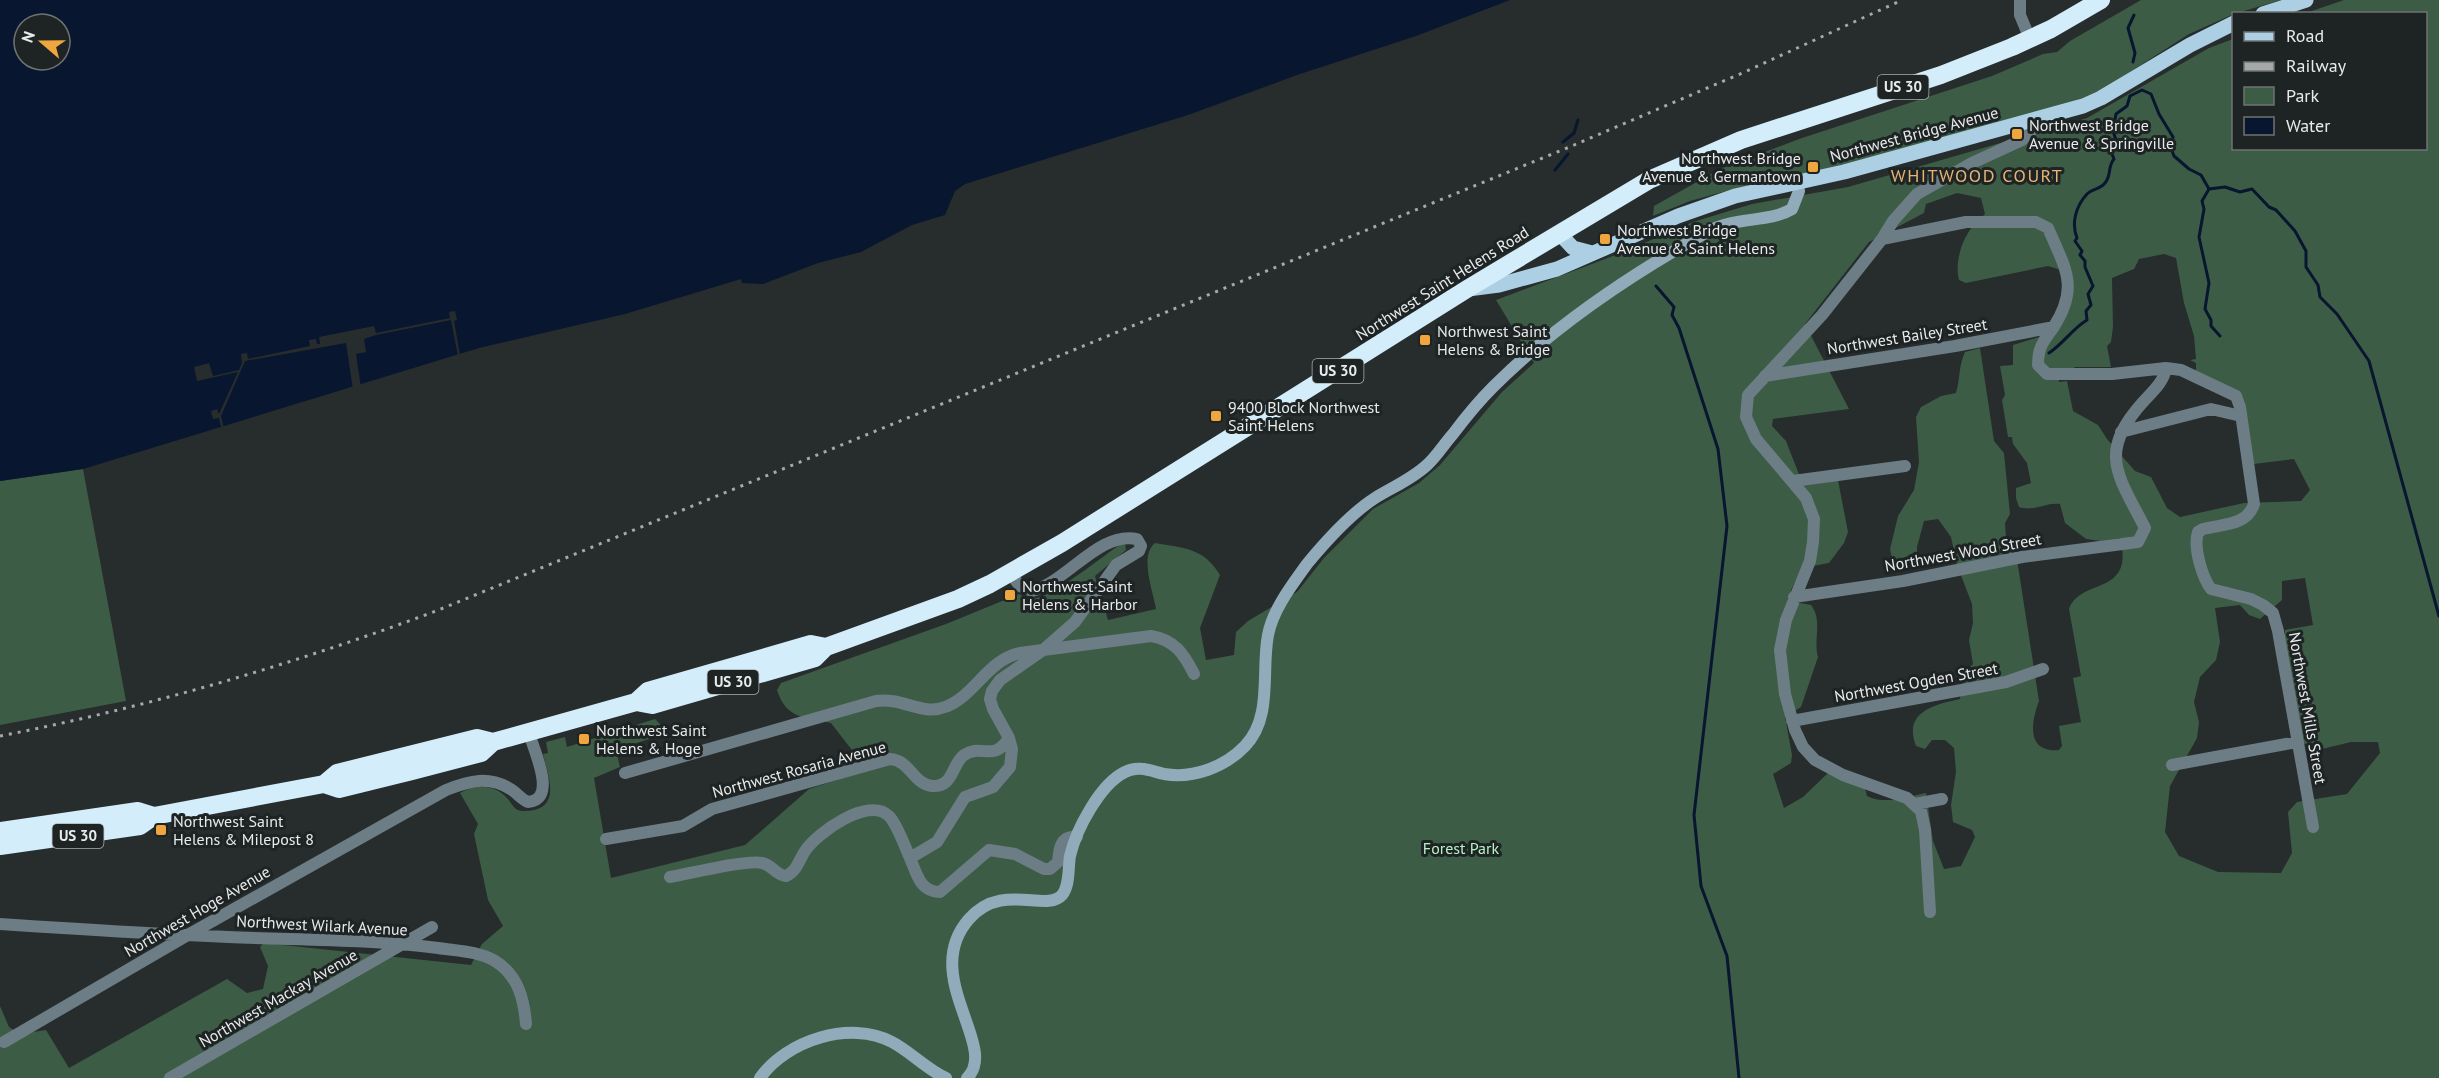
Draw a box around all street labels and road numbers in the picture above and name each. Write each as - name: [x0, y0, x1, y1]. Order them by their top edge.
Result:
- road number: US 30: [1878, 75, 1928, 99]
- street label: Northwest Bridge Avenue: [1828, 102, 2000, 166]
- street label: Northwest Saint Helens Road: [1352, 222, 1532, 344]
- street label: Northwest Bailey Street: [1826, 313, 1989, 359]
- road number: US 30: [1312, 359, 1364, 383]
- street label: Northwest Wood Street: [1883, 528, 2043, 576]
- street label: Northwest Mills Street: [2285, 631, 2331, 786]
- street label: Northwest Ogden Street: [1833, 658, 2000, 706]
- road number: US 30: [708, 670, 758, 694]
- street label: Northwest Rosaria Avenue: [710, 736, 888, 802]
- road number: US 30: [52, 824, 104, 848]
- street label: Northwest Hoge Avenue: [120, 861, 274, 961]
- street label: Northwest Wilark Avenue: [236, 911, 408, 939]
- street label: Northwest Mackay Avenue: [195, 944, 361, 1052]

